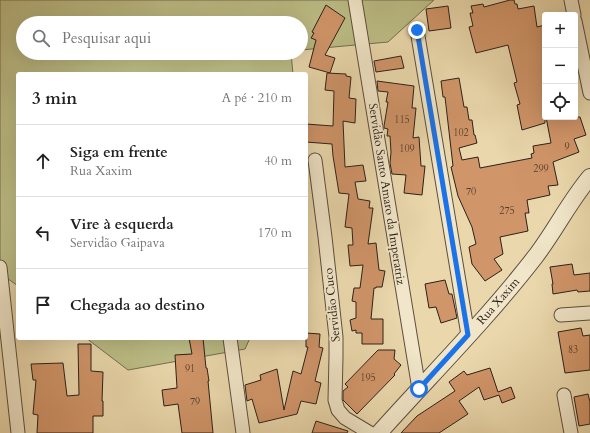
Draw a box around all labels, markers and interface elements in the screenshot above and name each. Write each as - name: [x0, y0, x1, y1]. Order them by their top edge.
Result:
- map controls: [542, 12, 578, 120]
- button: +: [542, 12, 578, 48]
- search box: [16, 16, 308, 60]
- route end: [408, 21, 426, 39]
- icon: search: [30, 27, 52, 49]
- text: Pesquisar aqui: [62, 28, 151, 48]
- button: −: [542, 48, 578, 84]
- button: locate: [542, 84, 578, 120]
- text: 3 min: [32, 87, 77, 110]
- text: A pé · 210 m: [222, 89, 292, 107]
- street label: Servidão Santo Amaro da Imperatriz: [365, 102, 409, 286]
- house number: 115: [394, 113, 410, 127]
- house number: 102: [453, 126, 469, 140]
- house number: 9: [564, 140, 570, 154]
- text: Siga em frente: [70, 142, 168, 162]
- house number: 109: [399, 142, 415, 156]
- icon: ahead: [32, 150, 54, 172]
- text: 40 m: [264, 152, 292, 170]
- text: Rua Xaxim: [70, 162, 132, 180]
- house number: 299: [533, 162, 549, 176]
- house number: 70: [466, 185, 476, 199]
- house number: 275: [499, 204, 515, 218]
- text: Vire à esquerda: [70, 214, 174, 234]
- icon: left: [32, 222, 54, 244]
- text: 170 m: [258, 224, 292, 242]
- text: Servidão Gaipava: [70, 234, 165, 252]
- street label: Servidão Cuco: [320, 267, 344, 343]
- street label: Rua Xaxim: [473, 273, 523, 328]
- icon: arrive: [32, 294, 54, 316]
- text: Chegada ao destino: [70, 295, 205, 315]
- house number: 83: [568, 343, 578, 357]
- house number: 91: [185, 362, 195, 376]
- house number: 195: [360, 371, 376, 385]
- route start: [410, 380, 428, 398]
- house number: 79: [190, 395, 200, 409]

